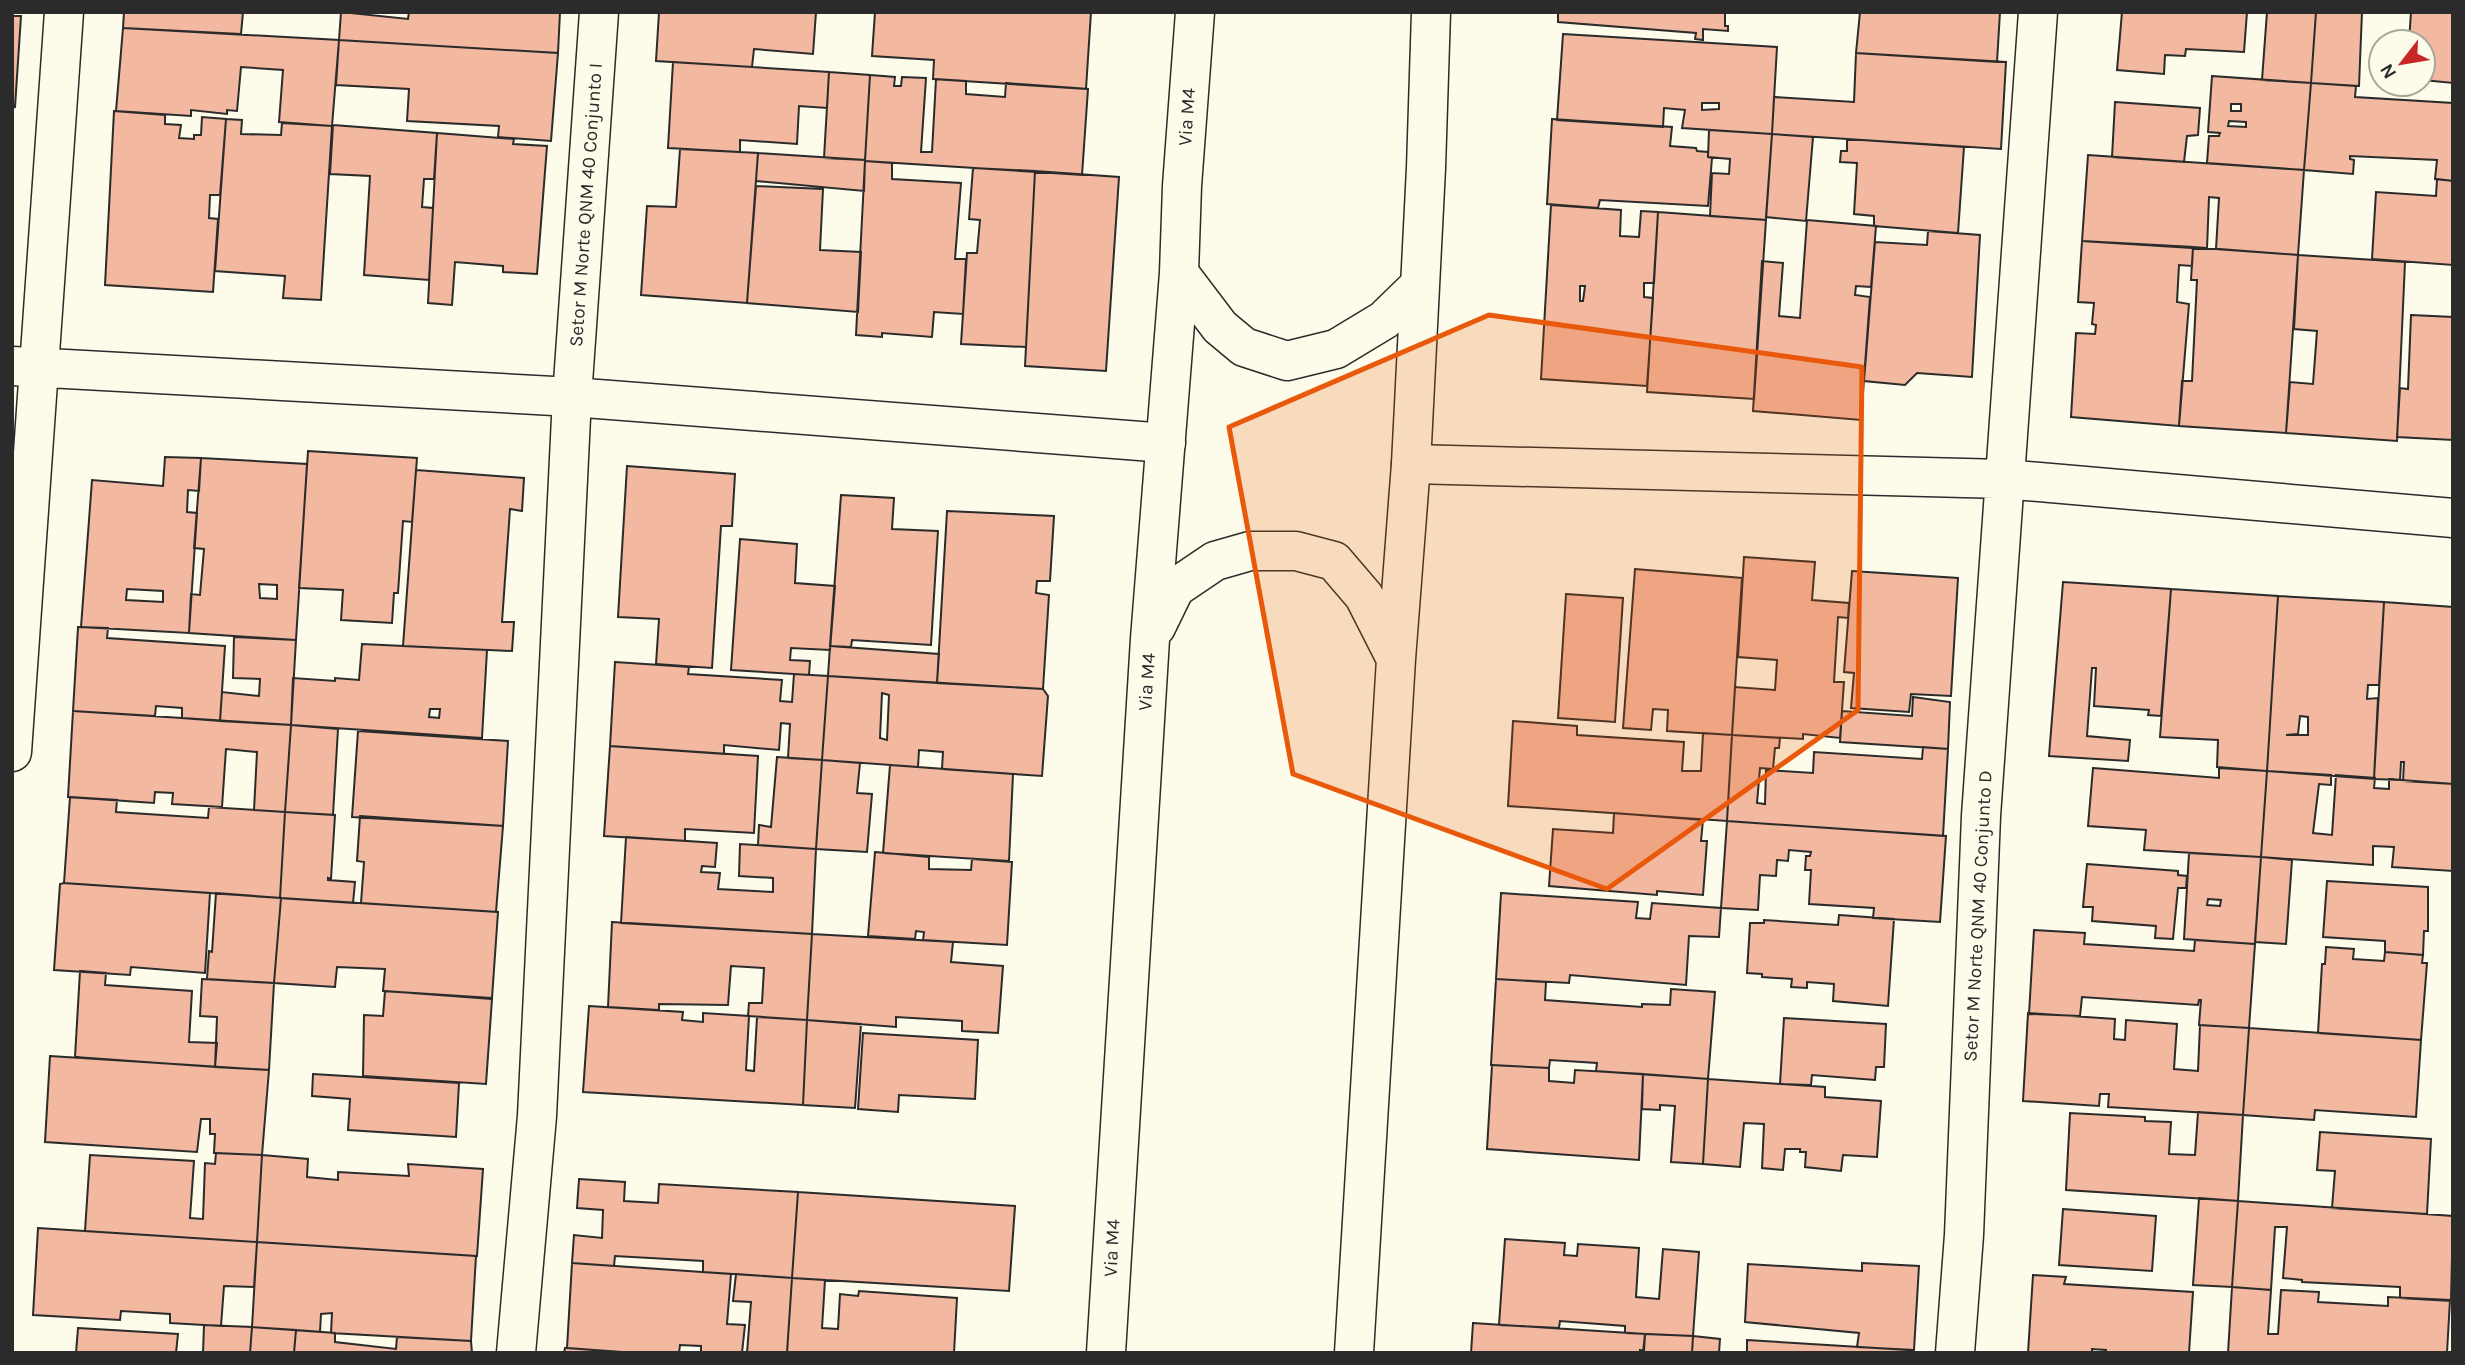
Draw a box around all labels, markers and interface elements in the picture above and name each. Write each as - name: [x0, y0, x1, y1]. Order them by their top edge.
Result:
- north arrow: [2367, 28, 2437, 98]
- text: N: [2375, 60, 2401, 83]
- street label: Setor M Norte QNM 40 Conjunto I: [565, 62, 607, 348]
- street label: Via M4: [1174, 87, 1200, 147]
- street label: Via M4: [1134, 652, 1160, 712]
- street label: Setor M Norte QNM 40 Conjunto D: [1959, 770, 1997, 1062]
- street label: Via M4: [1099, 1218, 1125, 1278]

